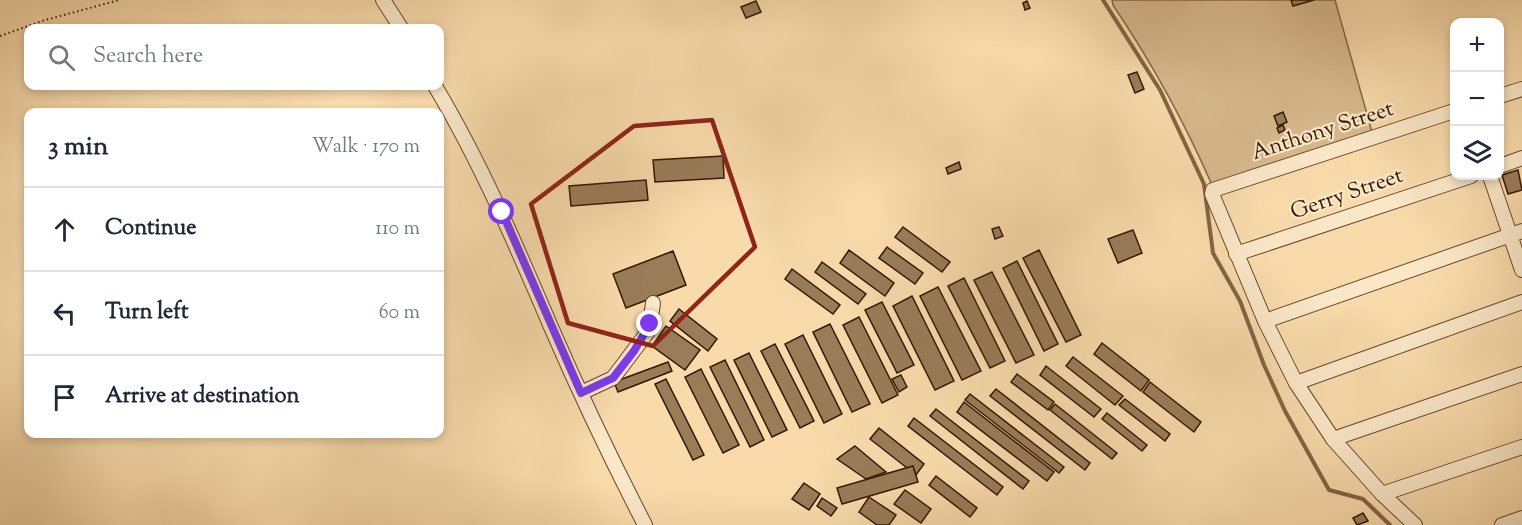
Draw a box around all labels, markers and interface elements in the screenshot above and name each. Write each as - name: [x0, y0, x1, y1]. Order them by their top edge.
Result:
- map controls: [1450, 18, 1504, 180]
- button: +: [1450, 18, 1504, 72]
- search box: [24, 24, 444, 90]
- icon: search: [45, 41, 78, 74]
- text: Search here: [93, 41, 203, 73]
- button: −: [1450, 72, 1504, 126]
- street label: Anthony Street: [1248, 94, 1399, 170]
- button: layers: [1450, 126, 1504, 180]
- text: 3 min: [48, 129, 108, 166]
- text: Walk · 170 m: [312, 133, 420, 162]
- street label: Gerry Street: [1286, 161, 1408, 229]
- route start: [488, 198, 514, 224]
- icon: ahead: [48, 213, 81, 246]
- text: Continue: [105, 213, 196, 245]
- text: 110 m: [375, 215, 420, 244]
- icon: left: [48, 297, 81, 330]
- text: Turn left: [105, 297, 188, 329]
- text: 60 m: [379, 299, 420, 328]
- route end: [636, 310, 662, 336]
- icon: arrive: [48, 381, 81, 414]
- text: Arrive at destination: [105, 381, 300, 413]

